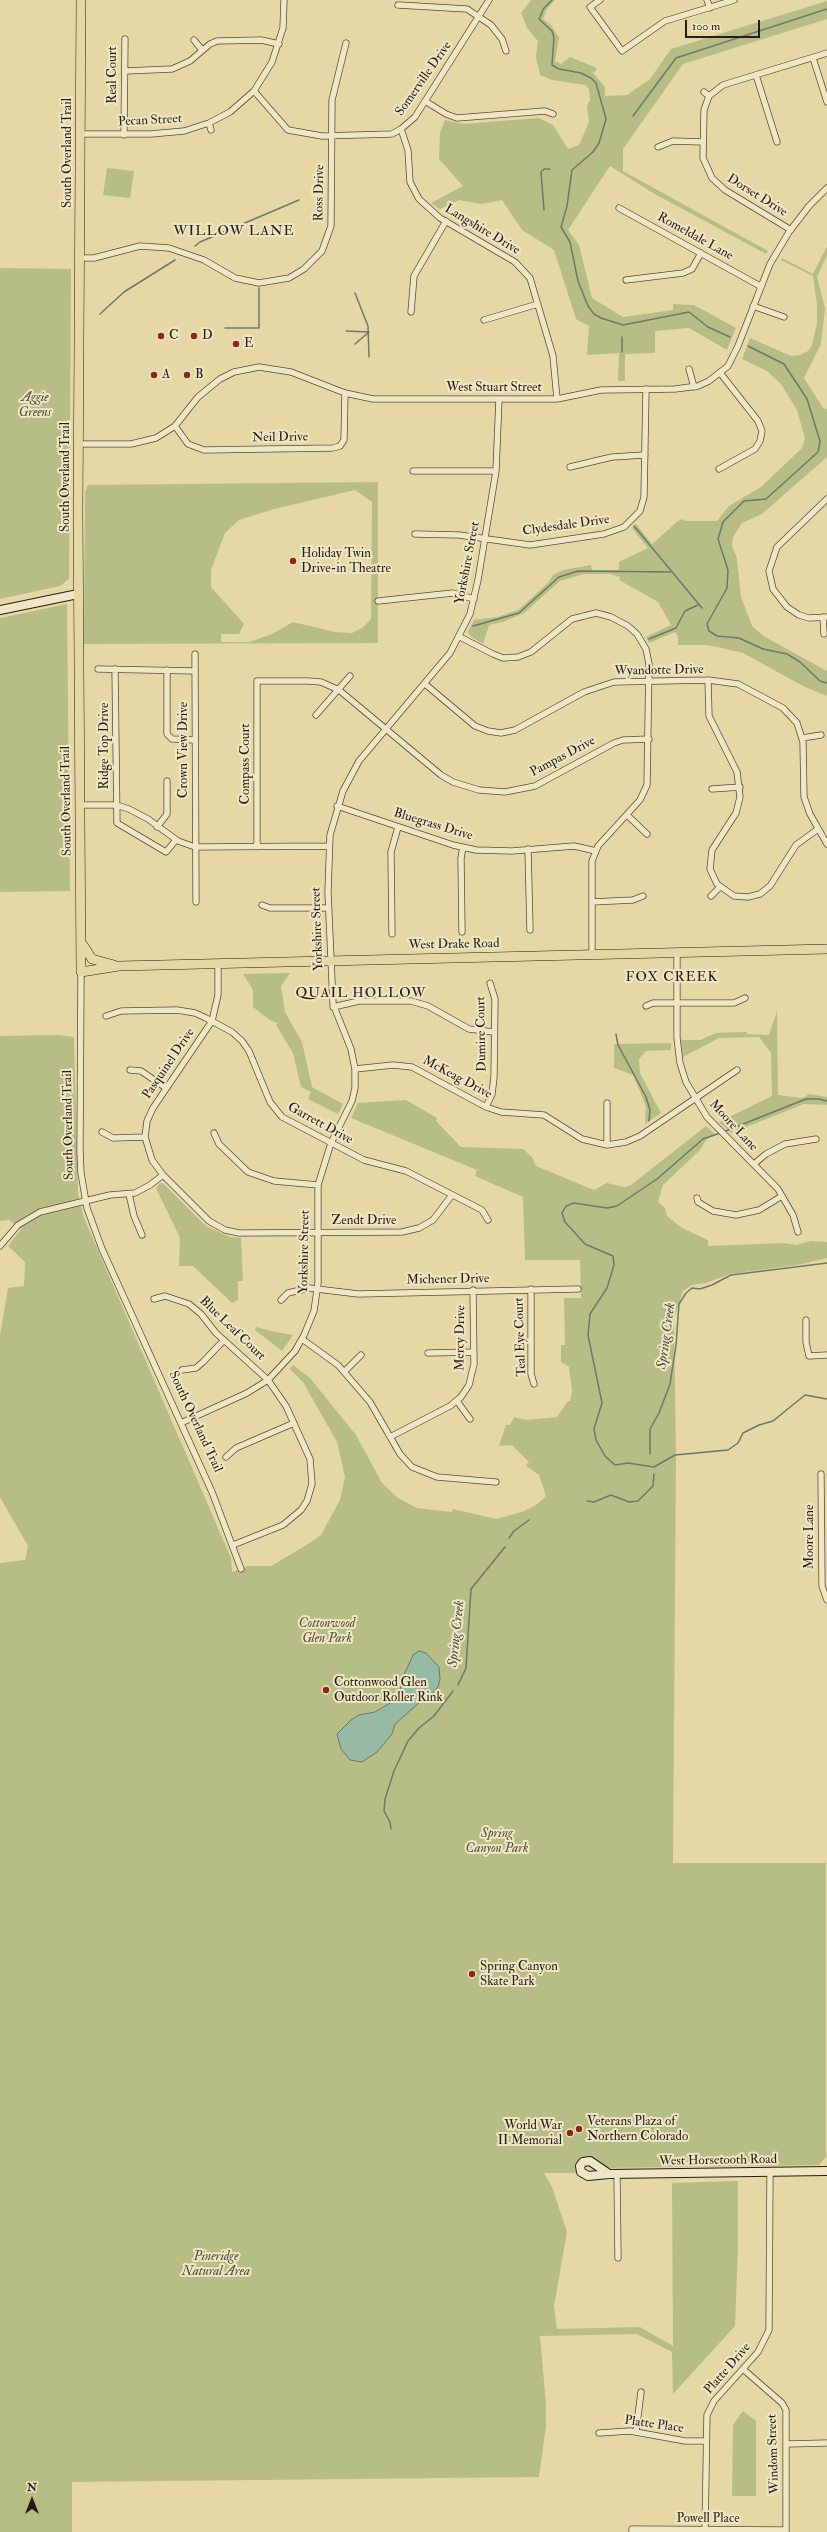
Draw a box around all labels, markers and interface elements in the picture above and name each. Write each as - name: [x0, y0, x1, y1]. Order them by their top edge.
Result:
- scale bar: [687, 12, 762, 38]
- text: 100 m: [692, 19, 720, 34]
- street label: Somerville Drive: [393, 39, 455, 119]
- street label: Real Court: [105, 46, 121, 104]
- street label: South Overland Trail: [60, 98, 76, 208]
- street label: Pecan Street: [118, 112, 182, 130]
- street label: Ross Drive: [312, 164, 328, 222]
- street label: Dorset Drive: [724, 171, 790, 221]
- street label: Langshire Drive: [441, 201, 523, 259]
- street label: Romeldale Lane: [654, 210, 736, 264]
- district label: WILLOW LANE: [173, 224, 295, 240]
- place label: C: [169, 328, 179, 344]
- place label: D: [202, 328, 213, 344]
- marker: C: [156, 331, 166, 341]
- marker: D: [189, 331, 199, 341]
- place label: E: [244, 336, 253, 352]
- marker: E: [231, 339, 241, 349]
- place label: A: [162, 367, 170, 383]
- place label: B: [195, 367, 204, 383]
- marker: A: [149, 370, 159, 380]
- marker: B: [182, 370, 192, 380]
- street label: West Stuart Street: [446, 380, 542, 396]
- park label: Aggie Greens: [19, 390, 51, 421]
- street label: South Overland Trail: [58, 422, 74, 532]
- street label: Neil Drive: [252, 430, 308, 446]
- street label: Clydesdale Drive: [522, 512, 610, 540]
- street label: Yorkshire Street: [452, 520, 484, 606]
- place label: Holiday Twin Drive-in Theatre: [301, 546, 391, 577]
- marker: Holiday Twin Drive-in Theatre: [288, 556, 298, 566]
- street label: Wyandotte Drive: [614, 662, 704, 680]
- street label: Crown View Drive: [176, 702, 192, 798]
- street label: Ridge Top Drive: [97, 703, 113, 789]
- street label: Compass Court: [238, 724, 254, 804]
- street label: Pampas Drive: [528, 733, 598, 781]
- street label: South Overland Trail: [58, 746, 76, 856]
- street label: Bluegrass Drive: [392, 806, 474, 844]
- street label: Yorkshire Street: [309, 887, 327, 971]
- street label: West Drake Road: [408, 936, 500, 954]
- district label: FOX CREEK: [626, 970, 718, 986]
- district label: QUAIL HOLLOW: [296, 986, 426, 1002]
- street label: Dumire Court: [474, 996, 490, 1072]
- street label: Pasquinel Drive: [140, 1026, 198, 1102]
- street label: McKeag Drive: [420, 1053, 494, 1103]
- street label: South Overland Trail: [60, 1070, 78, 1180]
- street label: Moore Lane: [705, 1097, 761, 1155]
- street label: Garrett Drive: [285, 1100, 355, 1148]
- street label: Yorkshire Street: [296, 1210, 314, 1294]
- street label: Zendt Drive: [332, 1213, 396, 1229]
- street label: Michener Drive: [406, 1271, 490, 1289]
- street label: Blue Leaf Court: [196, 1294, 268, 1364]
- street label: Teal Eye Court: [512, 1297, 530, 1377]
- water label: Spring Creek: [654, 1302, 680, 1370]
- street label: Mercy Drive: [453, 1305, 469, 1371]
- street label: South Overland Trail: [165, 1369, 225, 1475]
- street label: Moore Lane: [802, 1505, 818, 1569]
- water label: Spring Creek: [445, 1600, 469, 1668]
- park label: Cottonwood Glen Park: [299, 1616, 355, 1647]
- place label: Cottonwood Glen Outdoor Roller Rink: [334, 1675, 443, 1706]
- marker: Cottonwood Glen Outdoor Roller Rink: [321, 1685, 331, 1695]
- park label: Spring Canyon Park: [466, 1826, 528, 1857]
- place label: Spring Canyon Skate Park: [480, 1959, 558, 1990]
- marker: Spring Canyon Skate Park: [467, 1969, 477, 1979]
- place label: Veterans Plaza of Northern Colorado: [587, 2114, 688, 2145]
- place label: World War II Memorial: [498, 2118, 562, 2149]
- marker: Veterans Plaza of Northern Colorado: [574, 2124, 584, 2134]
- marker: World War II Memorial: [565, 2128, 575, 2138]
- street label: West Horsetooth Road: [659, 2152, 777, 2170]
- park label: Pineridge Natural Area: [182, 2249, 250, 2280]
- street label: Platte Drive: [702, 2340, 754, 2398]
- street label: Platte Place: [623, 2413, 685, 2437]
- street label: Windom Street: [765, 2414, 783, 2494]
- north arrow: [12, 2480, 52, 2520]
- text: N: [27, 2481, 37, 2494]
- street label: Powell Place: [676, 2511, 740, 2527]

